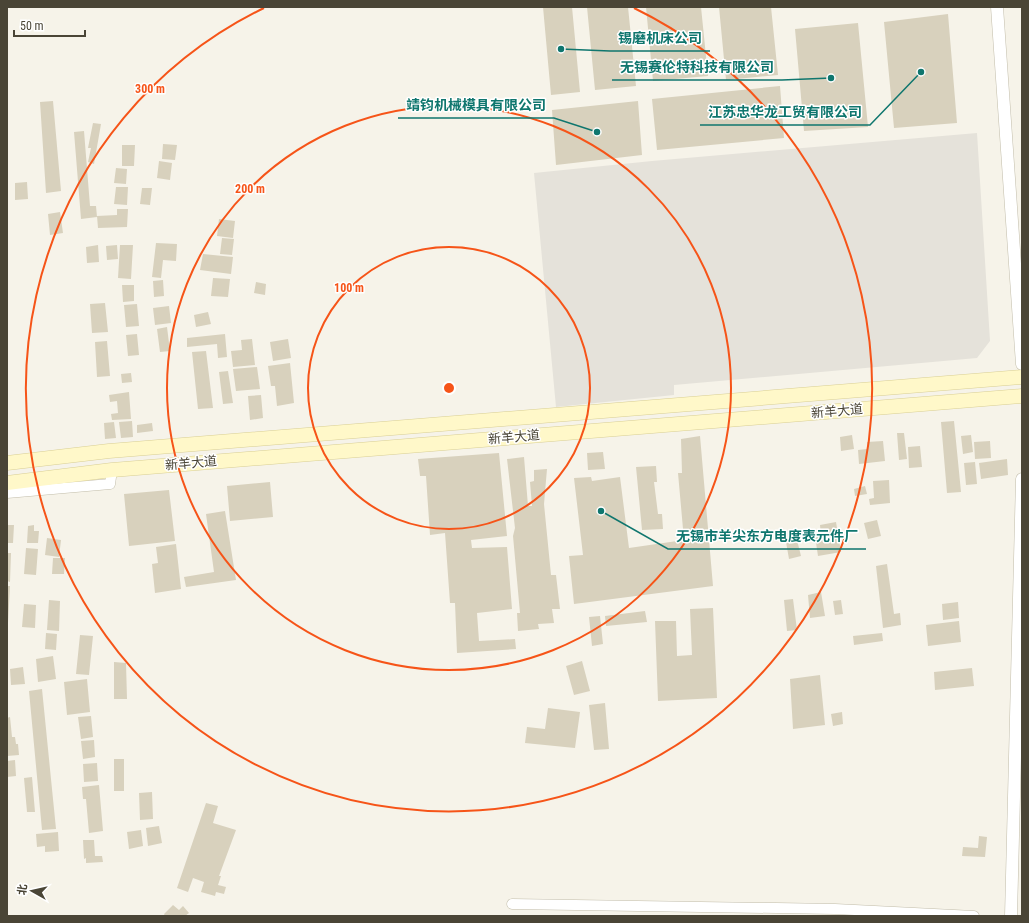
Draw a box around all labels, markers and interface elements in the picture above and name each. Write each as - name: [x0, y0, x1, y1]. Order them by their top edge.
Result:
- scale bar: [14, 12, 85, 38]
- text: 50 m: [20, 19, 44, 33]
- callout: 锡磨机床公司: [610, 25, 710, 51]
- text: 锡磨机床公司: [618, 30, 702, 46]
- callout: 无锡赛伦特科技有限公司: [612, 54, 782, 80]
- text: 无锡赛伦特科技有限公司: [620, 59, 774, 75]
- text: 300 m: [135, 82, 165, 96]
- callout: 靖钧机械模具有限公司: [398, 92, 554, 118]
- text: 靖钧机械模具有限公司: [406, 97, 546, 113]
- callout: 江苏忠华龙工贸有限公司: [700, 99, 870, 125]
- text: 江苏忠华龙工贸有限公司: [708, 104, 862, 120]
- text: 200 m: [235, 182, 265, 196]
- text: 100 m: [334, 281, 364, 295]
- centre of rings: [442, 381, 456, 395]
- street label: 新羊大道: [810, 401, 864, 421]
- street label: 新羊大道: [487, 427, 541, 447]
- street label: 新羊大道: [164, 453, 218, 473]
- callout: 无锡市羊尖东方电度表元件厂: [668, 523, 866, 549]
- text: 无锡市羊尖东方电度表元件厂: [676, 528, 858, 544]
- north arrow: [12, 871, 52, 911]
- text: 北: [15, 883, 30, 896]

